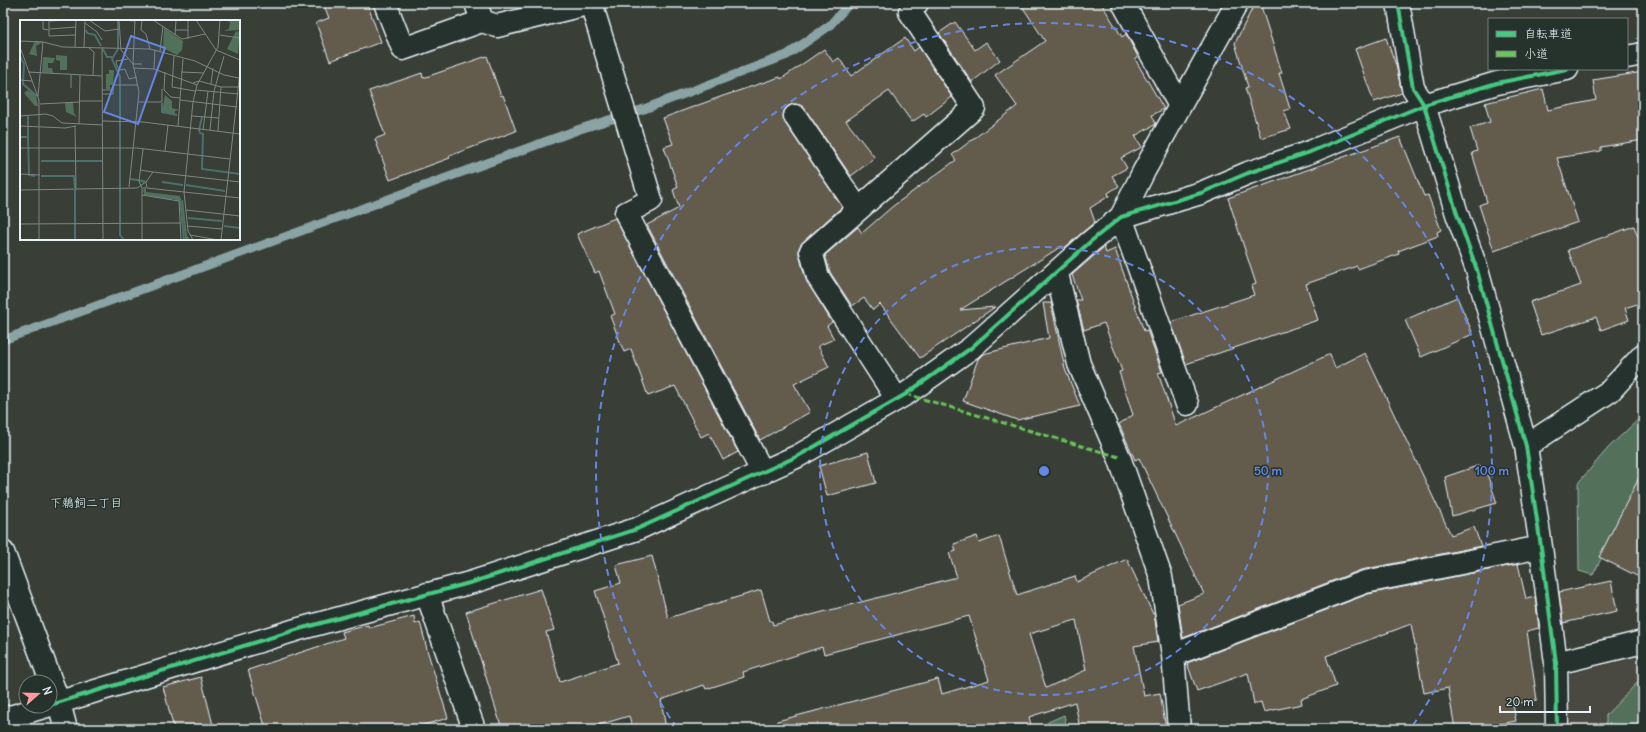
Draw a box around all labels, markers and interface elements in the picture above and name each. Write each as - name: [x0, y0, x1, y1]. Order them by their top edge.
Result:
- legend: [1488, 18, 1628, 70]
- inset map: [20, 20, 240, 240]
- text: 自転車道: [1524, 26, 1572, 41]
- text: 小道: [1524, 46, 1548, 61]
- text: 50 m: [1254, 463, 1283, 478]
- text: 100 m: [1475, 463, 1509, 478]
- centre of rings: [1037, 464, 1051, 478]
- district label: 下鵜飼二丁目: [50, 495, 122, 510]
- north arrow: [18, 674, 58, 714]
- text: N: [40, 685, 55, 697]
- scale bar: [1500, 688, 1590, 714]
- text: 20 m: [1506, 694, 1534, 709]

